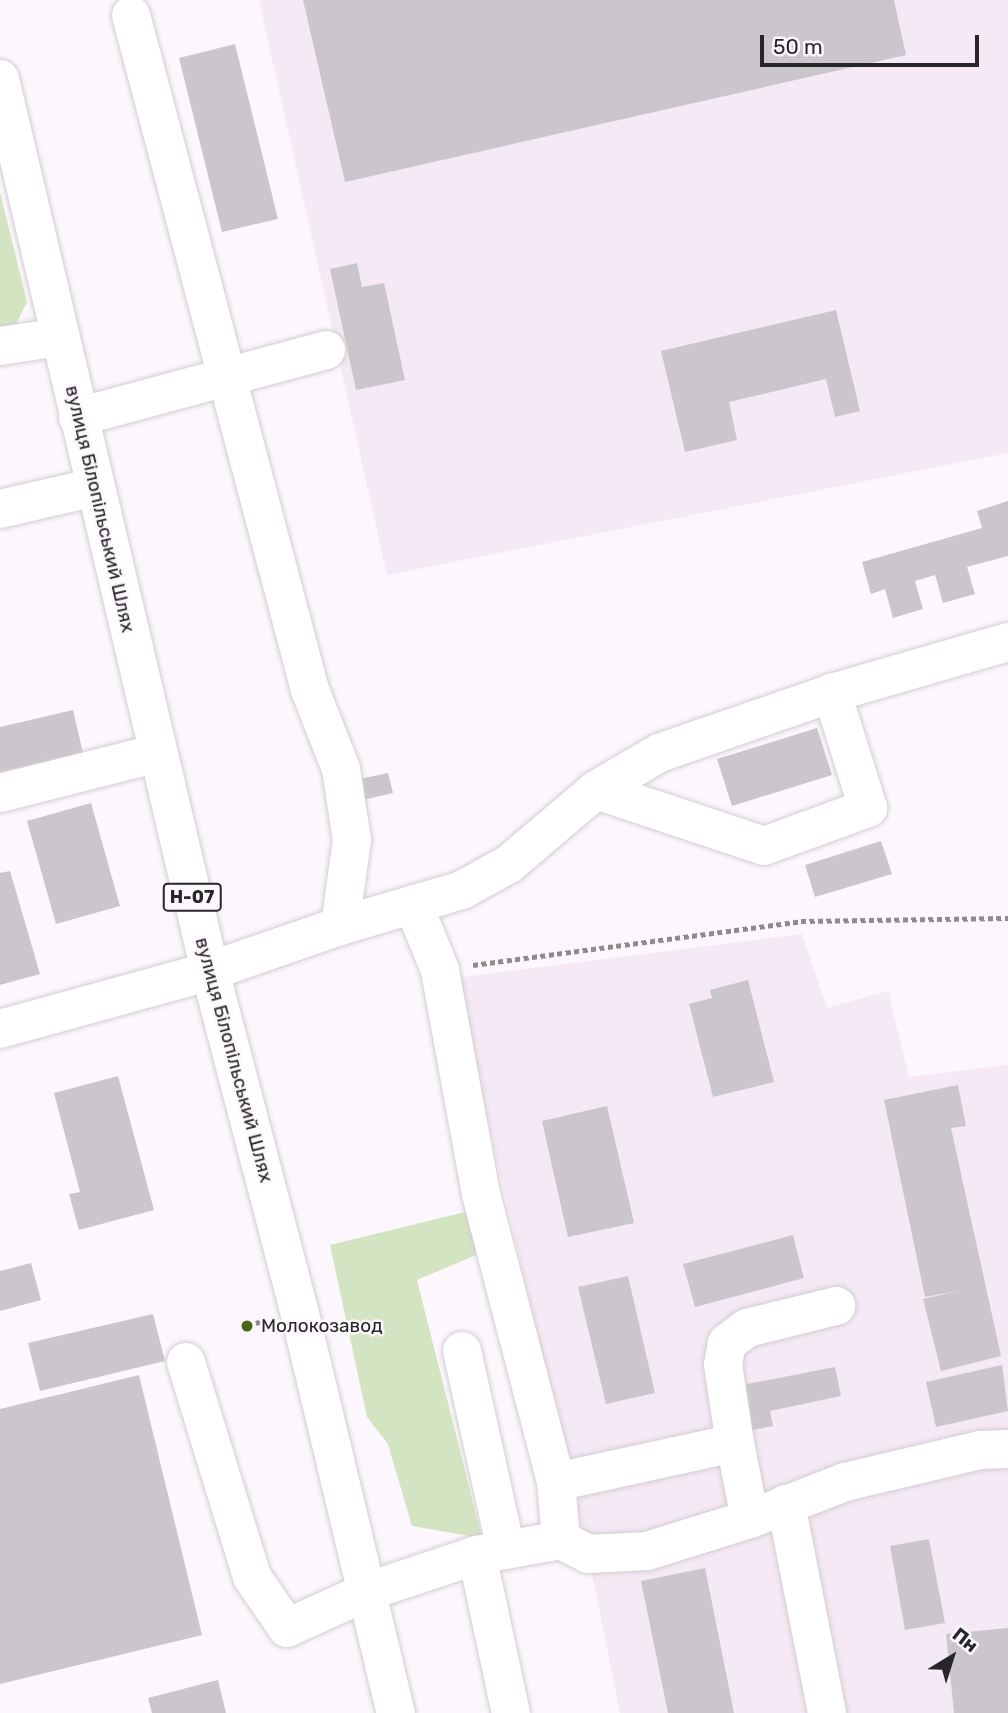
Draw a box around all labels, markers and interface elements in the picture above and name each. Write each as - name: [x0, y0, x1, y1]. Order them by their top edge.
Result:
- scale bar: [763, 21, 982, 65]
- text: 50 m: [773, 34, 823, 59]
- street label: вулиця Білопільський Шлях: [60, 383, 140, 635]
- road number: Н-07: [162, 882, 222, 912]
- street label: вулиця Білопільський Шлях: [190, 935, 278, 1185]
- place label: Молокозавод: [261, 1315, 383, 1337]
- marker: Молокозавод: [239, 1318, 255, 1334]
- north arrow: [917, 1622, 987, 1692]
- text: Пн: [948, 1623, 983, 1657]

